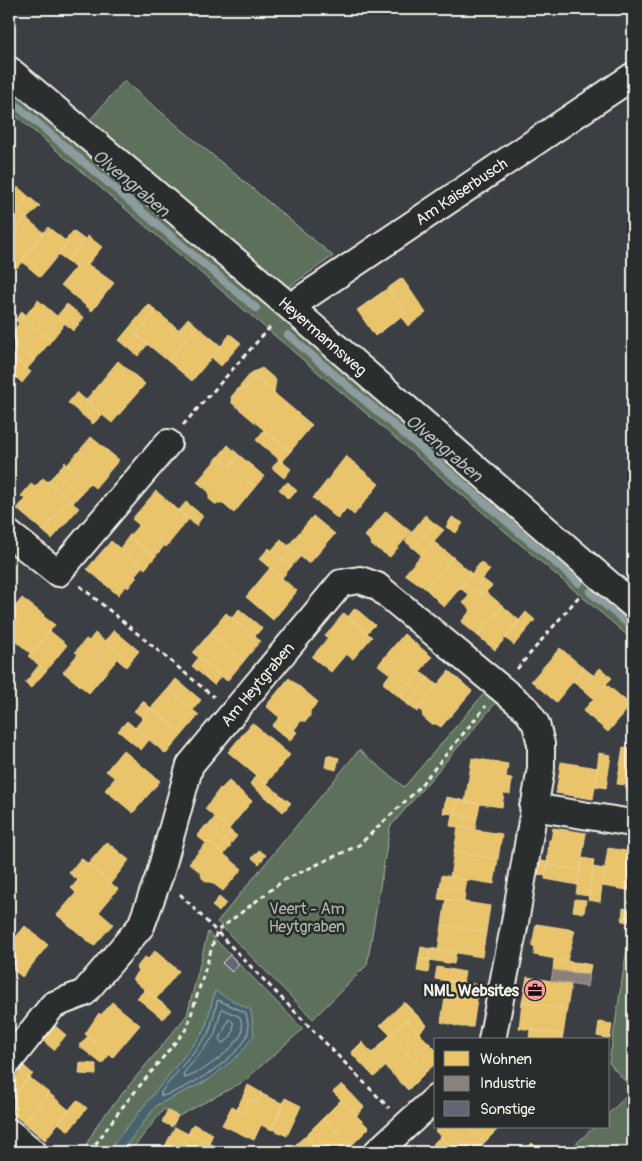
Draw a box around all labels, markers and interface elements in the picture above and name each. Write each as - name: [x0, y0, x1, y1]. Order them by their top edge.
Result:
- water label: Olvengraben: [87, 144, 175, 223]
- street label: Am Kaiserbusch: [412, 154, 512, 230]
- street label: Heyermannsweg: [274, 293, 371, 381]
- water label: Olvengraben: [400, 409, 488, 488]
- street label: Am Heytgraben: [217, 638, 299, 731]
- park label: Veert - Am Heytgraben: [269, 899, 345, 937]
- office icon: NML Websites: [523, 978, 547, 1002]
- place label: NML Websites: [423, 981, 520, 1001]
- legend: [434, 1038, 610, 1128]
- text: Wohnen: [480, 1050, 532, 1069]
- text: Industrie: [480, 1074, 536, 1093]
- text: Sonstige: [480, 1100, 536, 1119]

